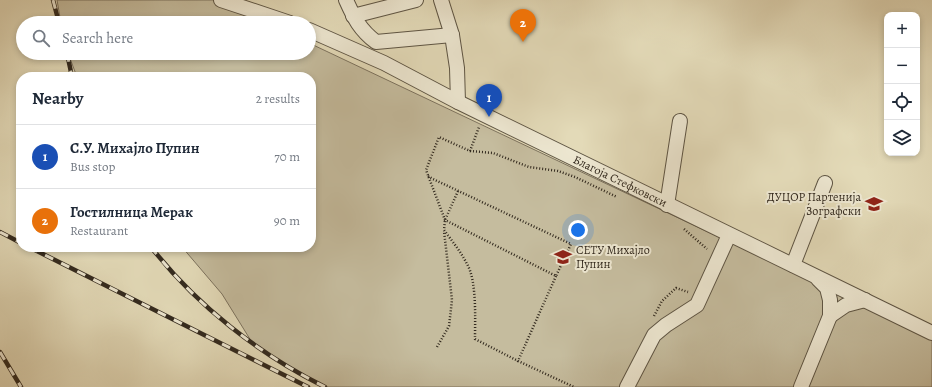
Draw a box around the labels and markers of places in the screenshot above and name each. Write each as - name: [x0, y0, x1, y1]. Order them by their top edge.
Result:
- pin: 2: [510, 9, 536, 42]
- pin: 1: [476, 84, 502, 117]
- place label: ДУЦОР Партенија Зографски: [767, 189, 861, 219]
- school or university icon: ДУЦОР Партенија Зографски: [864, 194, 884, 214]
- place label: СЕТУ Михајло Пупин: [576, 242, 650, 272]
- school or university icon: СЕТУ Михајло Пупин: [553, 247, 573, 267]

